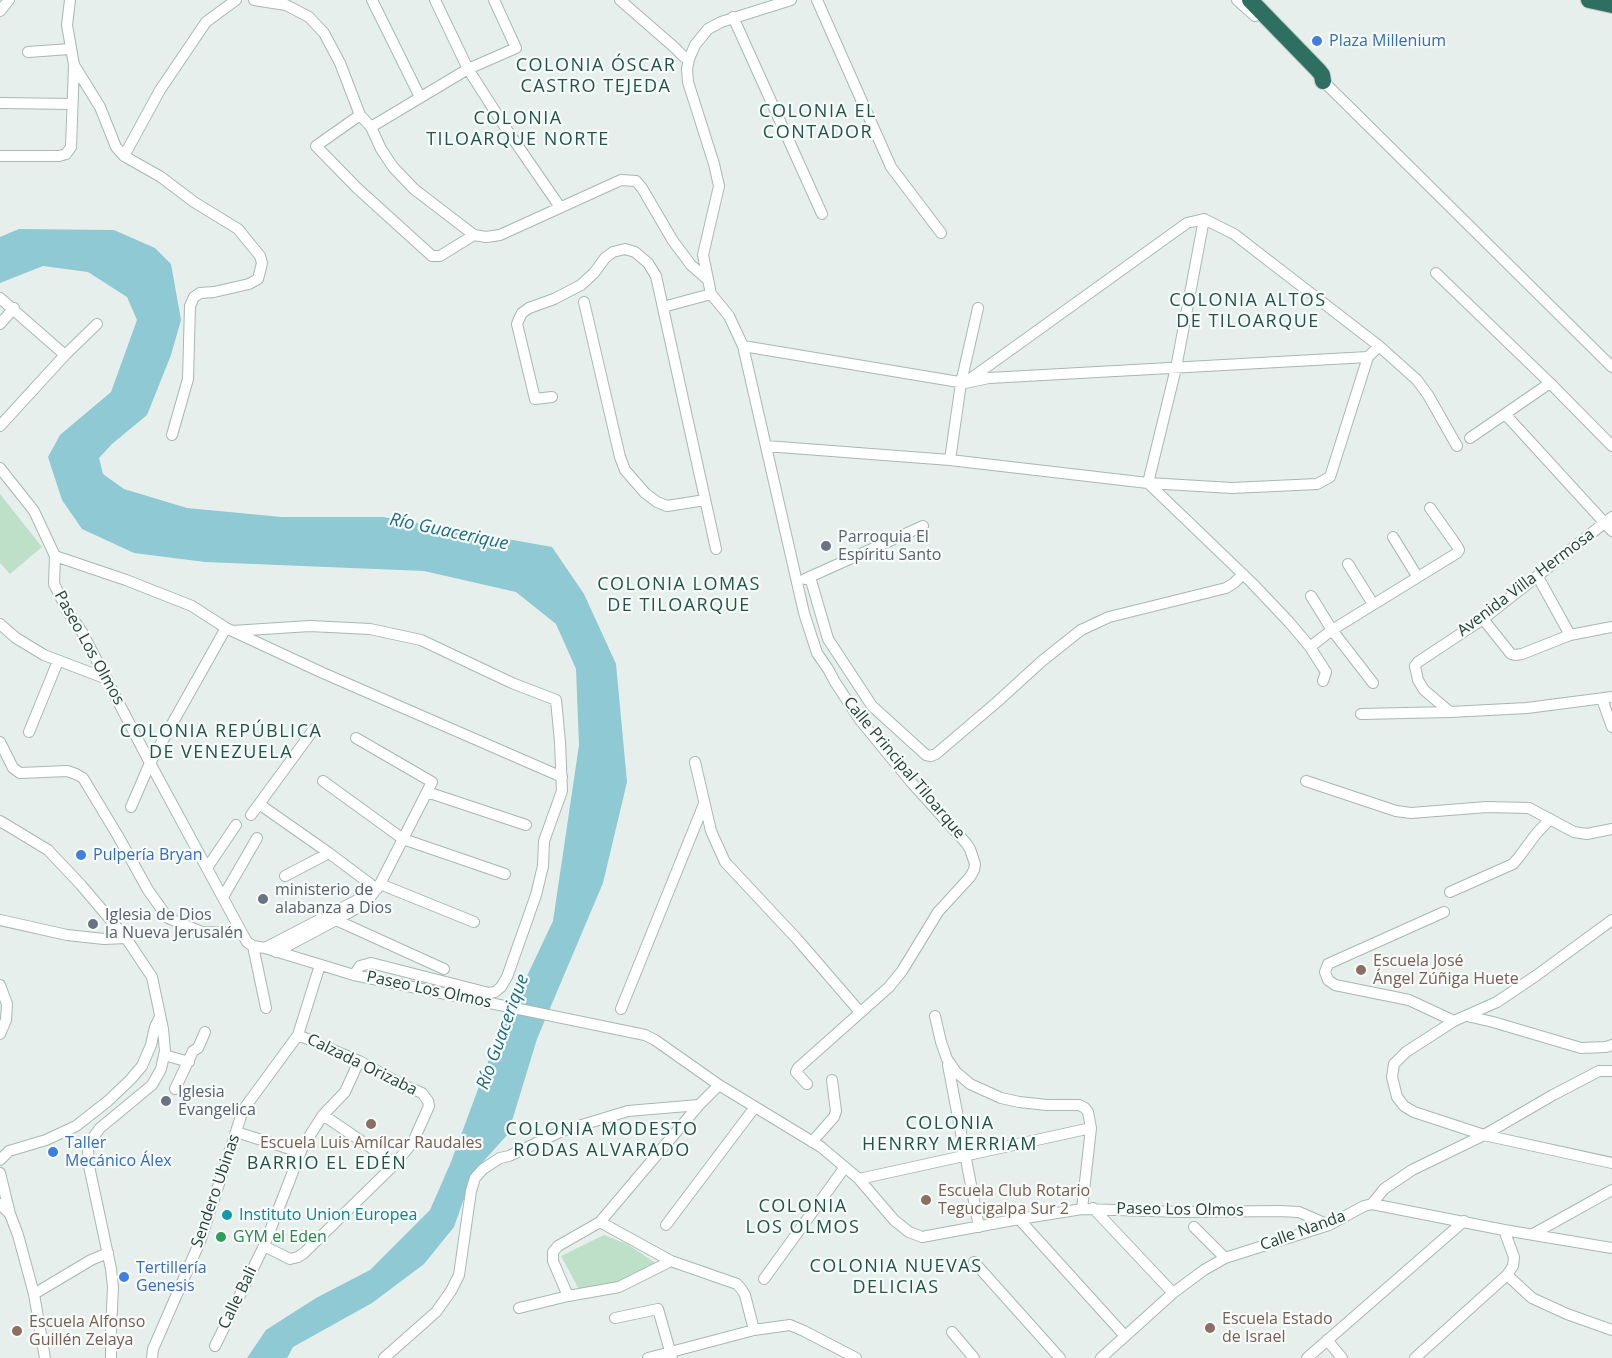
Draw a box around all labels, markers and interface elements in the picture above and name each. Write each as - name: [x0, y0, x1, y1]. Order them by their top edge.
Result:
- place label: Plaza Millenium: [1329, 31, 1446, 51]
- marker: Plaza Millenium: [1310, 34, 1324, 48]
- district label: COLONIA ÓSCAR CASTRO TEJEDA: [516, 55, 676, 98]
- district label: COLONIA EL CONTADOR: [759, 101, 877, 144]
- district label: COLONIA TILOARQUE NORTE: [426, 108, 610, 150]
- district label: COLONIA ALTOS DE TILOARQUE: [1169, 290, 1327, 332]
- water label: Río Guacerique: [388, 509, 510, 555]
- street label: Avenida Villa Hermosa: [1454, 525, 1598, 641]
- place label: Parroquia El Espíritu Santo: [838, 527, 941, 565]
- marker: Parroquia El Espíritu Santo: [819, 539, 833, 553]
- district label: COLONIA LOMAS DE TILOARQUE: [597, 574, 761, 616]
- street label: Paseo Los Olmos: [50, 588, 128, 708]
- street label: Calle Principal Tiloarque: [839, 693, 969, 843]
- district label: COLONIA REPÚBLICA DE VENEZUELA: [120, 721, 322, 764]
- place label: Pulpería Bryan: [93, 845, 202, 865]
- marker: Pulpería Bryan: [74, 848, 88, 862]
- place label: ministerio de alabanza a Dios: [275, 880, 392, 918]
- marker: ministerio de alabanza a Dios: [256, 892, 270, 906]
- place label: Iglesia de Dios la Nueva Jerusalén: [105, 905, 243, 943]
- marker: Iglesia de Dios la Nueva Jerusalén: [86, 917, 100, 931]
- place label: Escuela José Ángel Zúñiga Huete: [1373, 951, 1519, 989]
- marker: Escuela José Ángel Zúñiga Huete: [1354, 963, 1368, 977]
- street label: Paseo Los Olmos: [365, 967, 493, 1013]
- water label: Río Guacerique: [472, 971, 534, 1093]
- street label: Calzada Orizaba: [304, 1030, 420, 1100]
- place label: Iglesia Evangelica: [178, 1082, 256, 1120]
- marker: Iglesia Evangelica: [159, 1094, 173, 1108]
- district label: COLONIA HENRRY MERRIAM: [862, 1113, 1038, 1156]
- marker: Escuela Luis Amílcar Raudales: [364, 1117, 378, 1131]
- district label: COLONIA MODESTO RODAS ALVARADO: [506, 1119, 698, 1162]
- street label: Sendero Ubinas: [188, 1132, 244, 1250]
- place label: Taller Mecánico Álex: [65, 1133, 172, 1171]
- place label: Escuela Luis Amílcar Raudales: [260, 1133, 482, 1153]
- marker: Taller Mecánico Álex: [46, 1145, 60, 1159]
- district label: BARRIO EL EDÉN: [247, 1153, 407, 1175]
- place label: Escuela Club Rotario Tegucigalpa Sur 2: [938, 1181, 1090, 1219]
- marker: Escuela Club Rotario Tegucigalpa Sur 2: [919, 1193, 933, 1207]
- district label: COLONIA LOS OLMOS: [746, 1196, 860, 1238]
- street label: Paseo Los Olmos: [1116, 1199, 1244, 1221]
- place label: Instituto Union Europea: [239, 1205, 417, 1225]
- street label: Calle Nanda: [1258, 1207, 1348, 1255]
- marker: Instituto Union Europea: [220, 1208, 234, 1222]
- place label: GYM el Eden: [233, 1227, 327, 1247]
- marker: GYM el Eden: [214, 1230, 228, 1244]
- district label: COLONIA NUEVAS DELICIAS: [809, 1256, 983, 1298]
- place label: Tertillería Genesis: [136, 1258, 207, 1296]
- street label: Calle Bali: [215, 1263, 261, 1333]
- marker: Tertillería Genesis: [117, 1270, 131, 1284]
- place label: Escuela Estado de Israel: [1222, 1309, 1333, 1347]
- place label: Escuela Alfonso Guillén Zelaya: [29, 1312, 145, 1350]
- marker: Escuela Estado de Israel: [1203, 1321, 1217, 1335]
- marker: Escuela Alfonso Guillén Zelaya: [10, 1324, 24, 1338]

